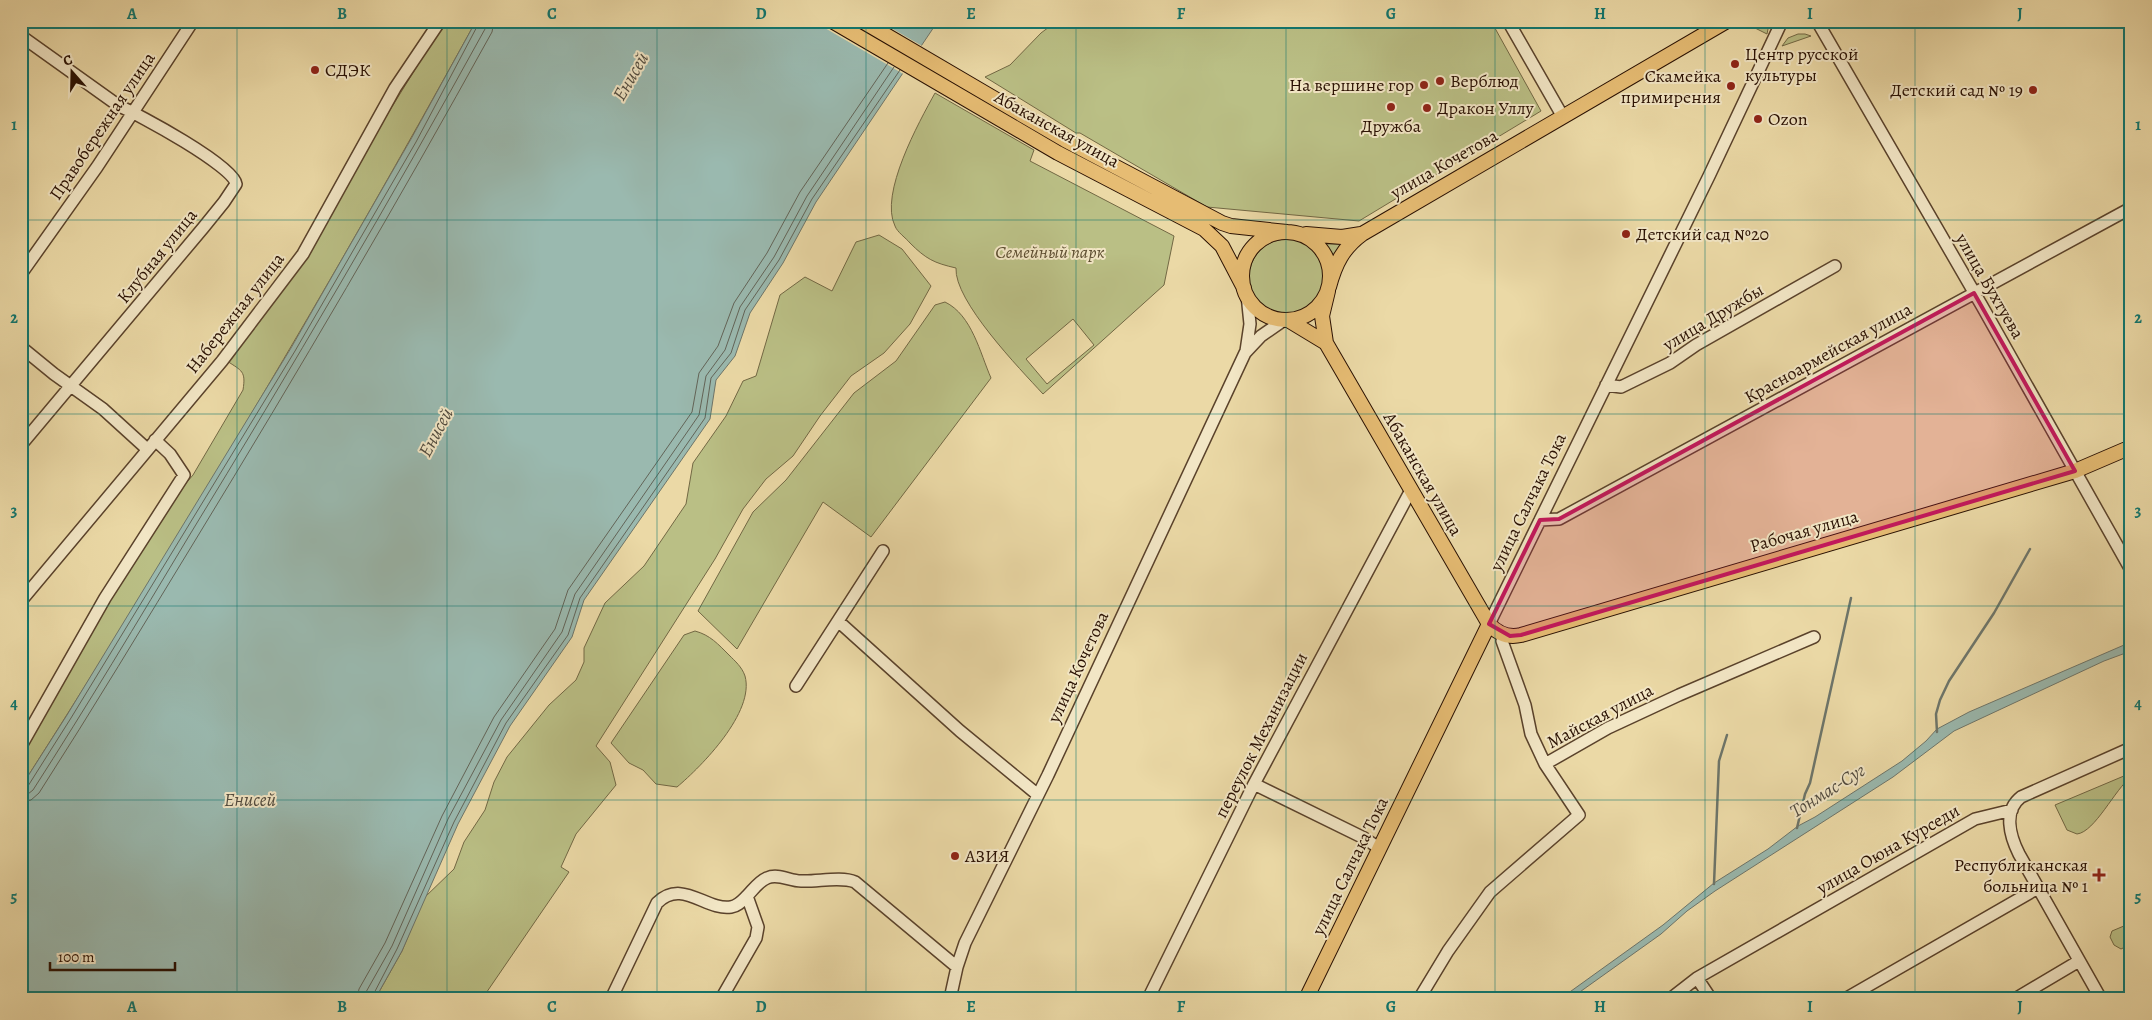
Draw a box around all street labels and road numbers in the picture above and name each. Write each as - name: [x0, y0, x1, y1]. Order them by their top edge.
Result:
- street label: Правобережная улица: [43, 47, 161, 205]
- street label: Абаканская улица: [989, 84, 1124, 174]
- street label: улица Кочетова: [1385, 123, 1503, 205]
- street label: Клубная улица: [111, 203, 203, 308]
- street label: улица Бухтуева: [1950, 228, 2030, 344]
- street label: Набережная улица: [180, 247, 290, 378]
- street label: улица Дружбы: [1657, 278, 1768, 357]
- street label: Красноармейская улица: [1740, 297, 1917, 409]
- street label: Абаканская улица: [1377, 407, 1469, 541]
- street label: улица Салчака Тока: [1484, 428, 1572, 576]
- street label: Рабочая улица: [1747, 504, 1862, 558]
- street label: улица Кочетова: [1041, 607, 1115, 728]
- street label: переулок Механизации: [1209, 648, 1313, 822]
- street label: Майская улица: [1543, 678, 1658, 754]
- street label: улица Салчака Тока: [1306, 792, 1394, 940]
- street label: улица Оюна Курседи: [1811, 798, 1964, 900]

